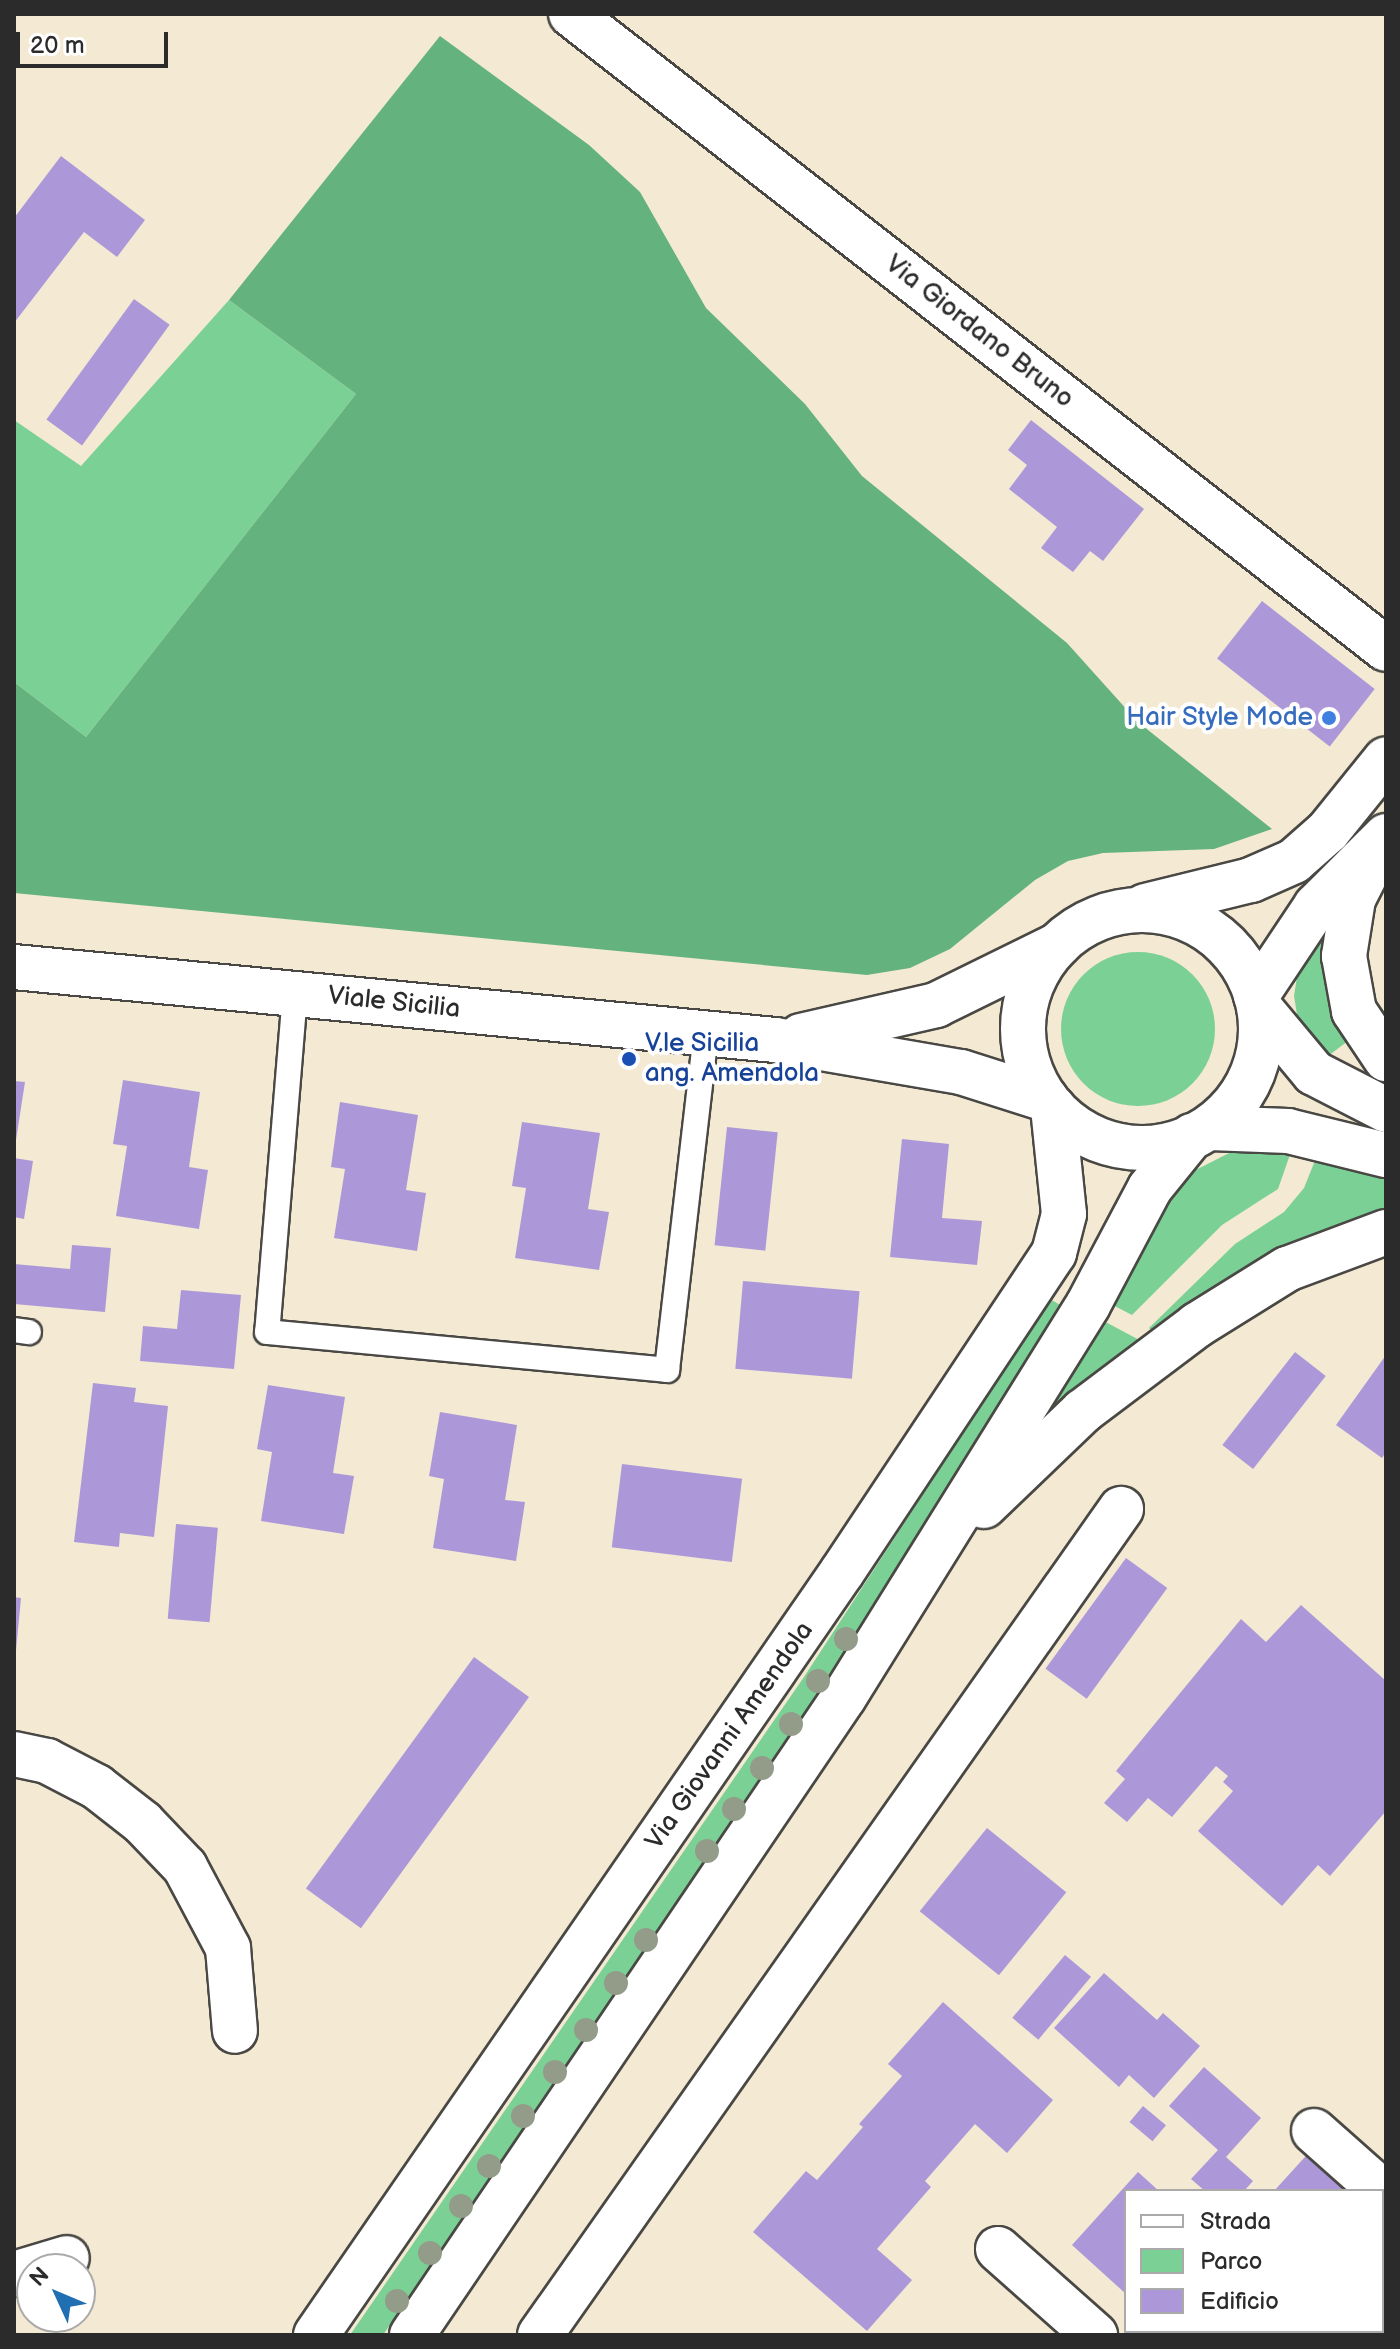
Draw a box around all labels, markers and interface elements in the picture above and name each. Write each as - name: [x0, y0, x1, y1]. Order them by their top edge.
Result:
- scale bar: [20, 16, 172, 66]
- text: 20 m: [30, 31, 85, 60]
- street label: Via Giordano Bruno: [879, 249, 1079, 415]
- place label: Hair Style Mode: [1126, 702, 1313, 734]
- marker: Hair Style Mode: [1320, 709, 1338, 727]
- street label: Viale Sicilia: [326, 981, 462, 1025]
- place label: V.le Sicilia ang. Amendola: [645, 1028, 819, 1090]
- marker: V.le Sicilia ang. Amendola: [620, 1050, 638, 1068]
- street label: Via Giovanni Amendola: [640, 1616, 820, 1856]
- legend: [1124, 2189, 1384, 2333]
- text: Strada: [1200, 2207, 1271, 2236]
- text: Parco: [1200, 2247, 1262, 2276]
- north arrow: [16, 2253, 96, 2333]
- text: N: [24, 2262, 55, 2293]
- text: Edificio: [1200, 2287, 1279, 2316]

